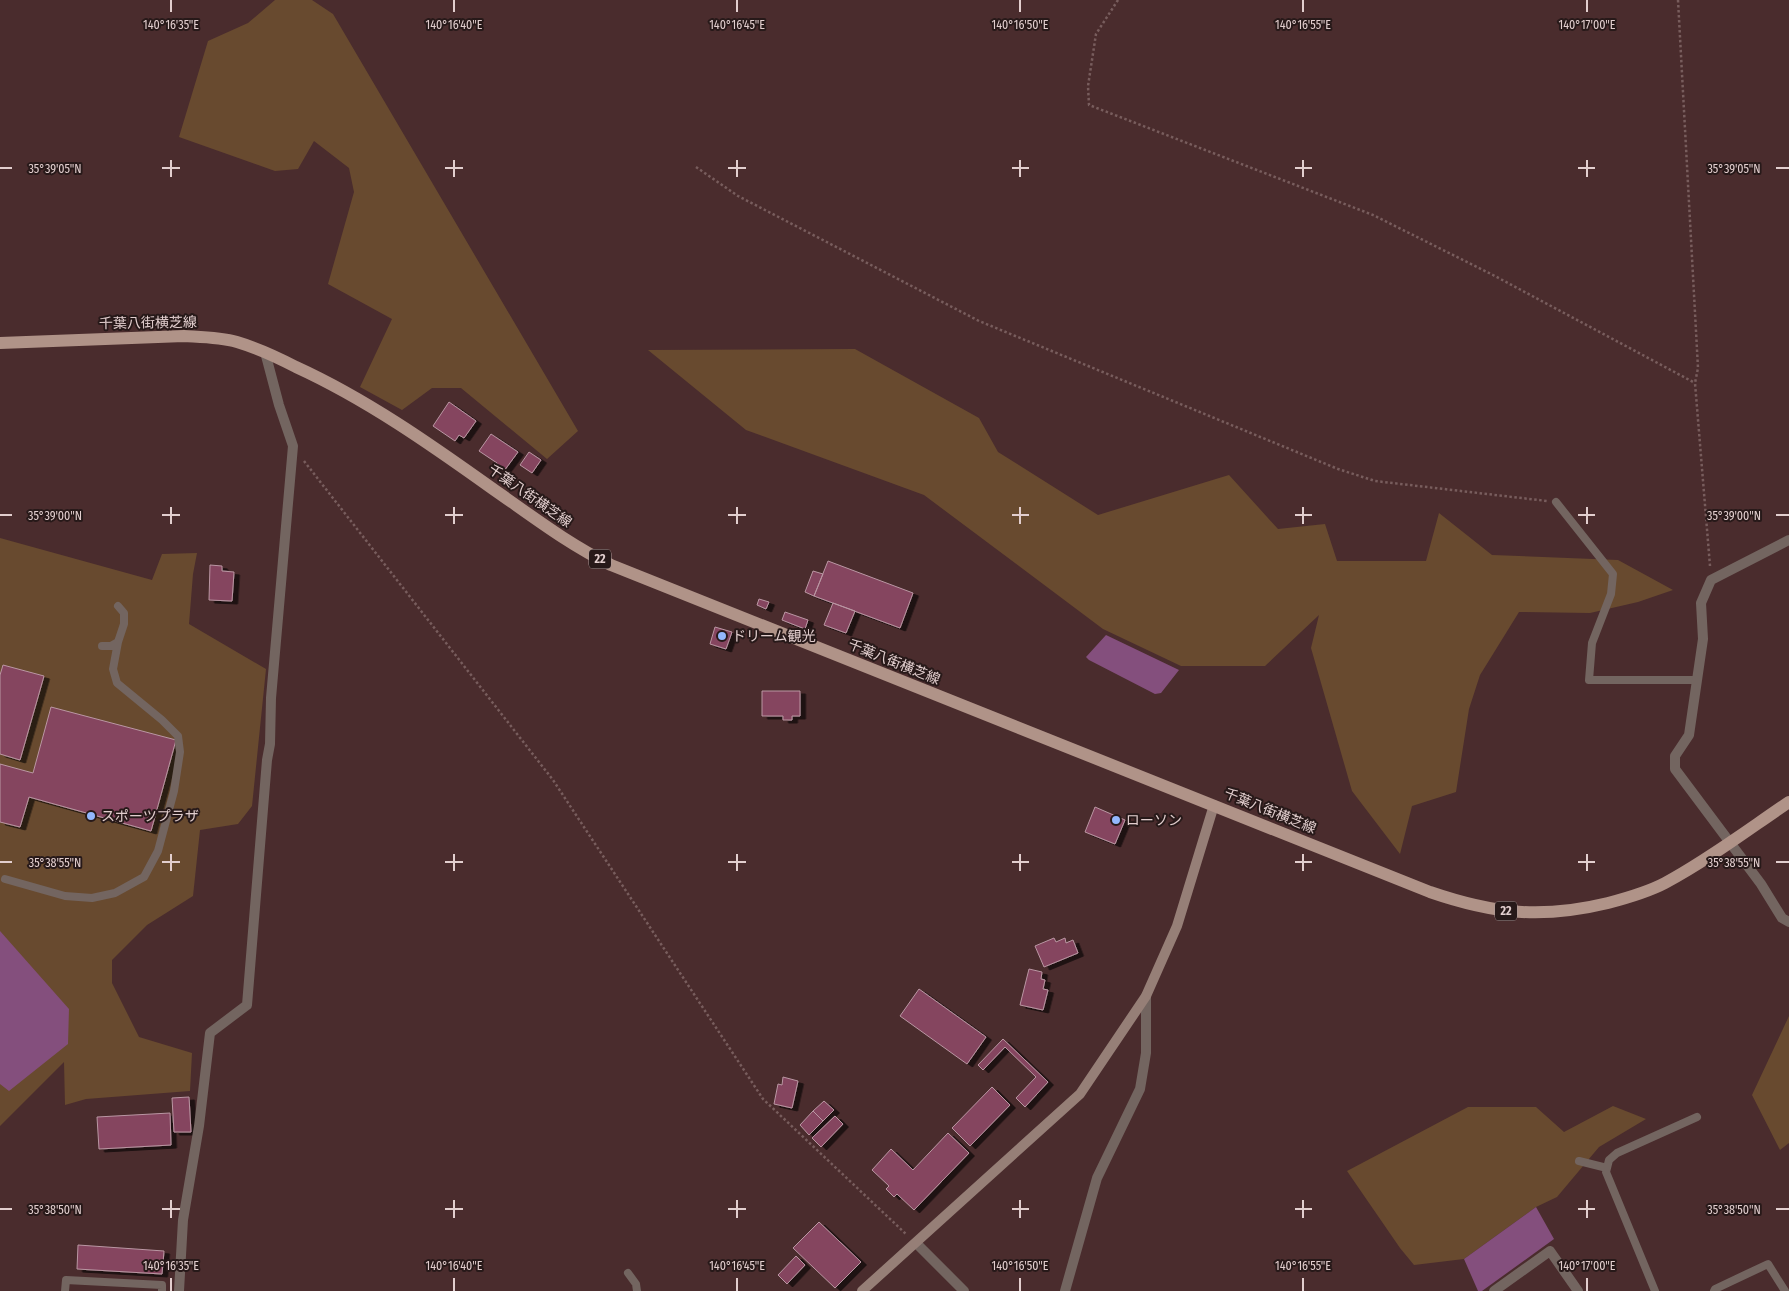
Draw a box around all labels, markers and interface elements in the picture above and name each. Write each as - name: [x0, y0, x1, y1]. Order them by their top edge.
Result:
- text: 140°16'35"E: [143, 18, 199, 32]
- text: 140°16'40"E: [426, 18, 483, 32]
- text: 140°16'45"E: [709, 18, 765, 32]
- text: 140°16'50"E: [992, 18, 1049, 32]
- text: 140°16'55"E: [1275, 18, 1331, 32]
- text: 140°17'00"E: [1559, 18, 1616, 32]
- text: 35°39'05"N: [28, 162, 82, 176]
- text: 35°39'05"N: [1707, 162, 1761, 176]
- street label: 千葉八街横芝線: [99, 314, 197, 332]
- street label: 千葉八街横芝線: [485, 461, 575, 531]
- text: 35°39'00"N: [28, 509, 82, 523]
- text: 35°39'00"N: [1707, 509, 1761, 523]
- road number: 22: [589, 550, 611, 568]
- place label: ドリーム観光: [732, 628, 816, 645]
- marker: ドリーム観光: [716, 630, 728, 642]
- street label: 千葉八街横芝線: [845, 636, 943, 688]
- street label: 千葉八街横芝線: [1221, 785, 1319, 837]
- place label: スポーツプラザ: [101, 808, 199, 825]
- marker: スポーツプラザ: [85, 810, 97, 822]
- place label: ローソン: [1126, 812, 1182, 829]
- marker: ローソン: [1110, 814, 1122, 826]
- text: 35°38'55"N: [29, 856, 81, 870]
- text: 35°38'55"N: [1708, 856, 1760, 870]
- road number: 22: [1495, 901, 1517, 920]
- text: 35°38'50"N: [28, 1203, 82, 1217]
- text: 35°38'50"N: [1707, 1203, 1761, 1217]
- text: 140°16'35"E: [143, 1259, 199, 1273]
- text: 140°16'40"E: [426, 1259, 483, 1273]
- text: 140°16'45"E: [709, 1259, 765, 1273]
- text: 140°16'50"E: [992, 1259, 1049, 1273]
- text: 140°16'55"E: [1275, 1259, 1331, 1273]
- text: 140°17'00"E: [1559, 1259, 1616, 1273]

